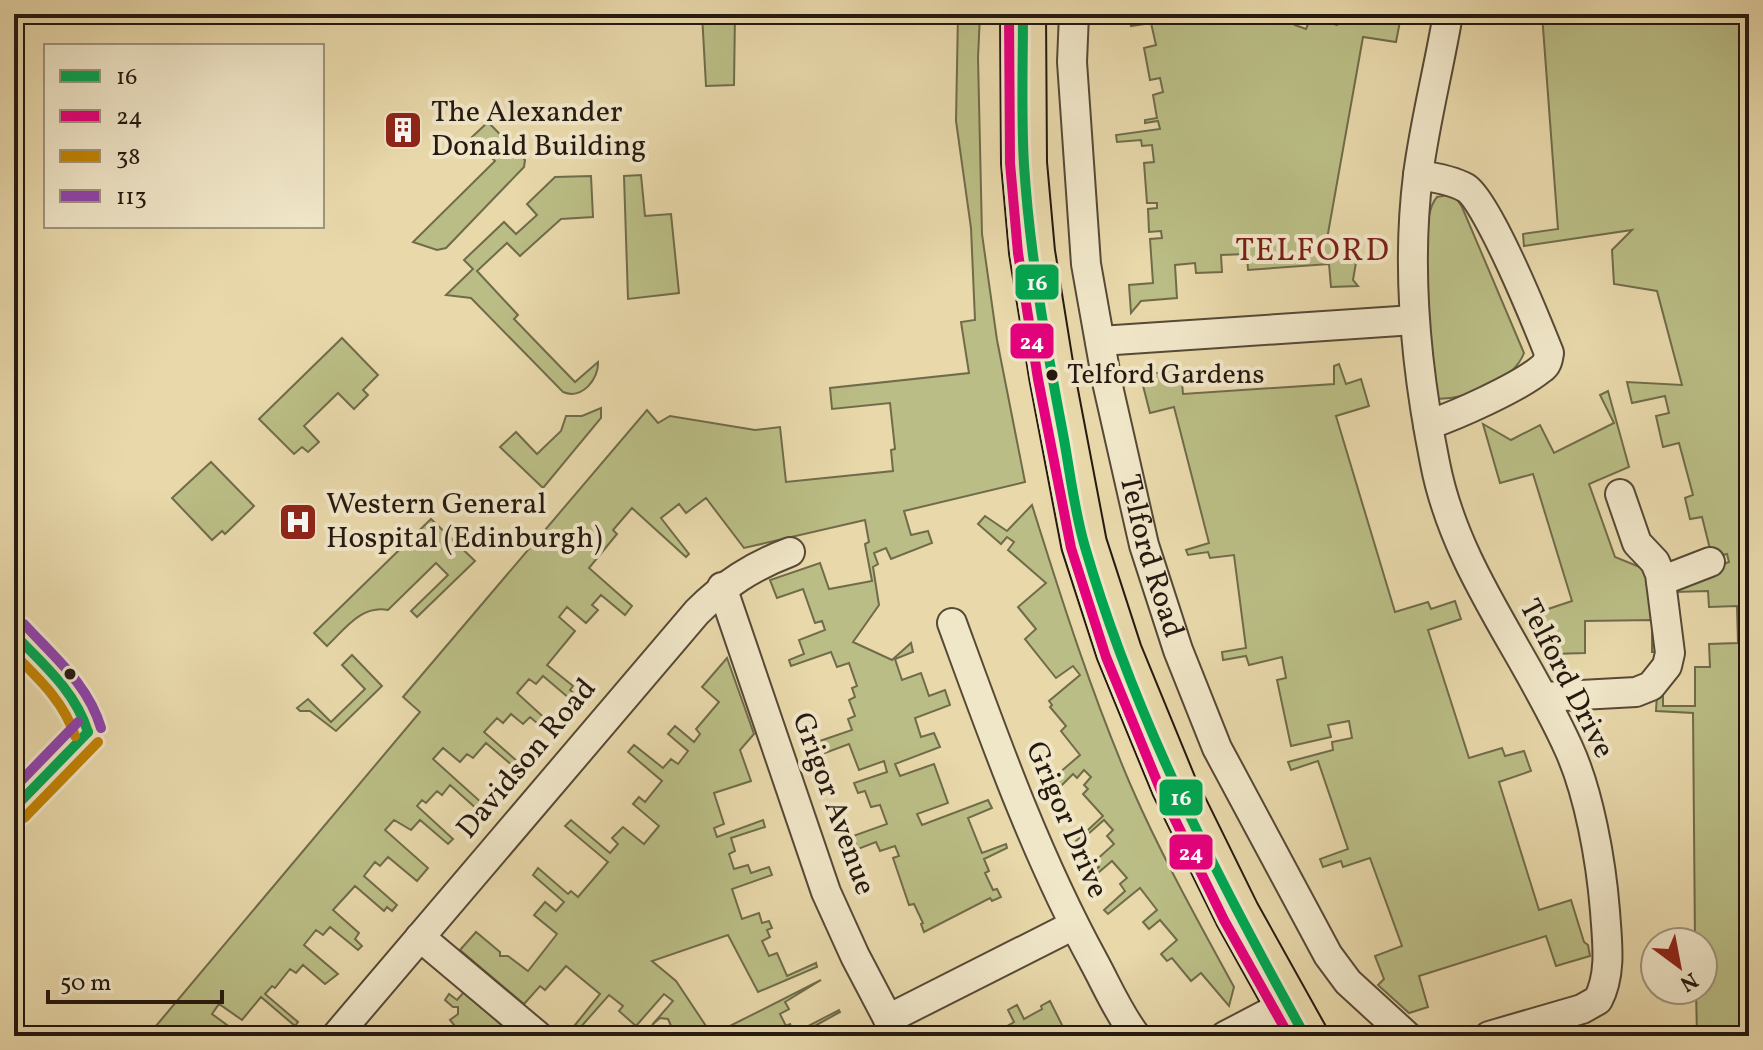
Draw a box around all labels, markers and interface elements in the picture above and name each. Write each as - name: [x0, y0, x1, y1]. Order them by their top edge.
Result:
- legend: [44, 44, 324, 228]
- text: 16: [116, 61, 137, 95]
- place label: The Alexander Donald Building: [431, 92, 646, 168]
- text: 24: [116, 101, 143, 135]
- building icon: The Alexander Donald Building: [382, 109, 424, 151]
- text: 38: [116, 141, 141, 175]
- text: 113: [116, 181, 147, 215]
- district label: TELFORD: [1235, 230, 1391, 274]
- line badge: 16: [1014, 263, 1060, 301]
- text: 16: [1027, 269, 1047, 300]
- line badge: 24: [1009, 322, 1055, 360]
- text: 24: [1020, 328, 1044, 359]
- place label: Telford Gardens: [1067, 356, 1265, 395]
- marker: Telford Gardens: [1044, 367, 1060, 383]
- street label: Telford Road: [1108, 471, 1194, 643]
- place label: Western General Hospital (Edinburgh): [326, 484, 603, 560]
- hospital icon: Western General Hospital (Edinburgh): [277, 501, 319, 543]
- street label: Telford Drive: [1508, 592, 1624, 766]
- unlabelled marker: [62, 666, 78, 682]
- street label: Davidson Road: [447, 670, 607, 848]
- street label: Grigor Avenue: [781, 707, 885, 901]
- street label: Grigor Drive: [1014, 735, 1118, 905]
- line badge: 16: [1158, 778, 1204, 817]
- text: 16: [1171, 784, 1191, 815]
- line badge: 24: [1168, 833, 1214, 871]
- text: 24: [1179, 839, 1203, 870]
- north arrow: [1639, 926, 1719, 1006]
- scale bar: [48, 954, 222, 1004]
- text: N: [1673, 963, 1703, 998]
- text: 50 m: [60, 967, 112, 1001]

